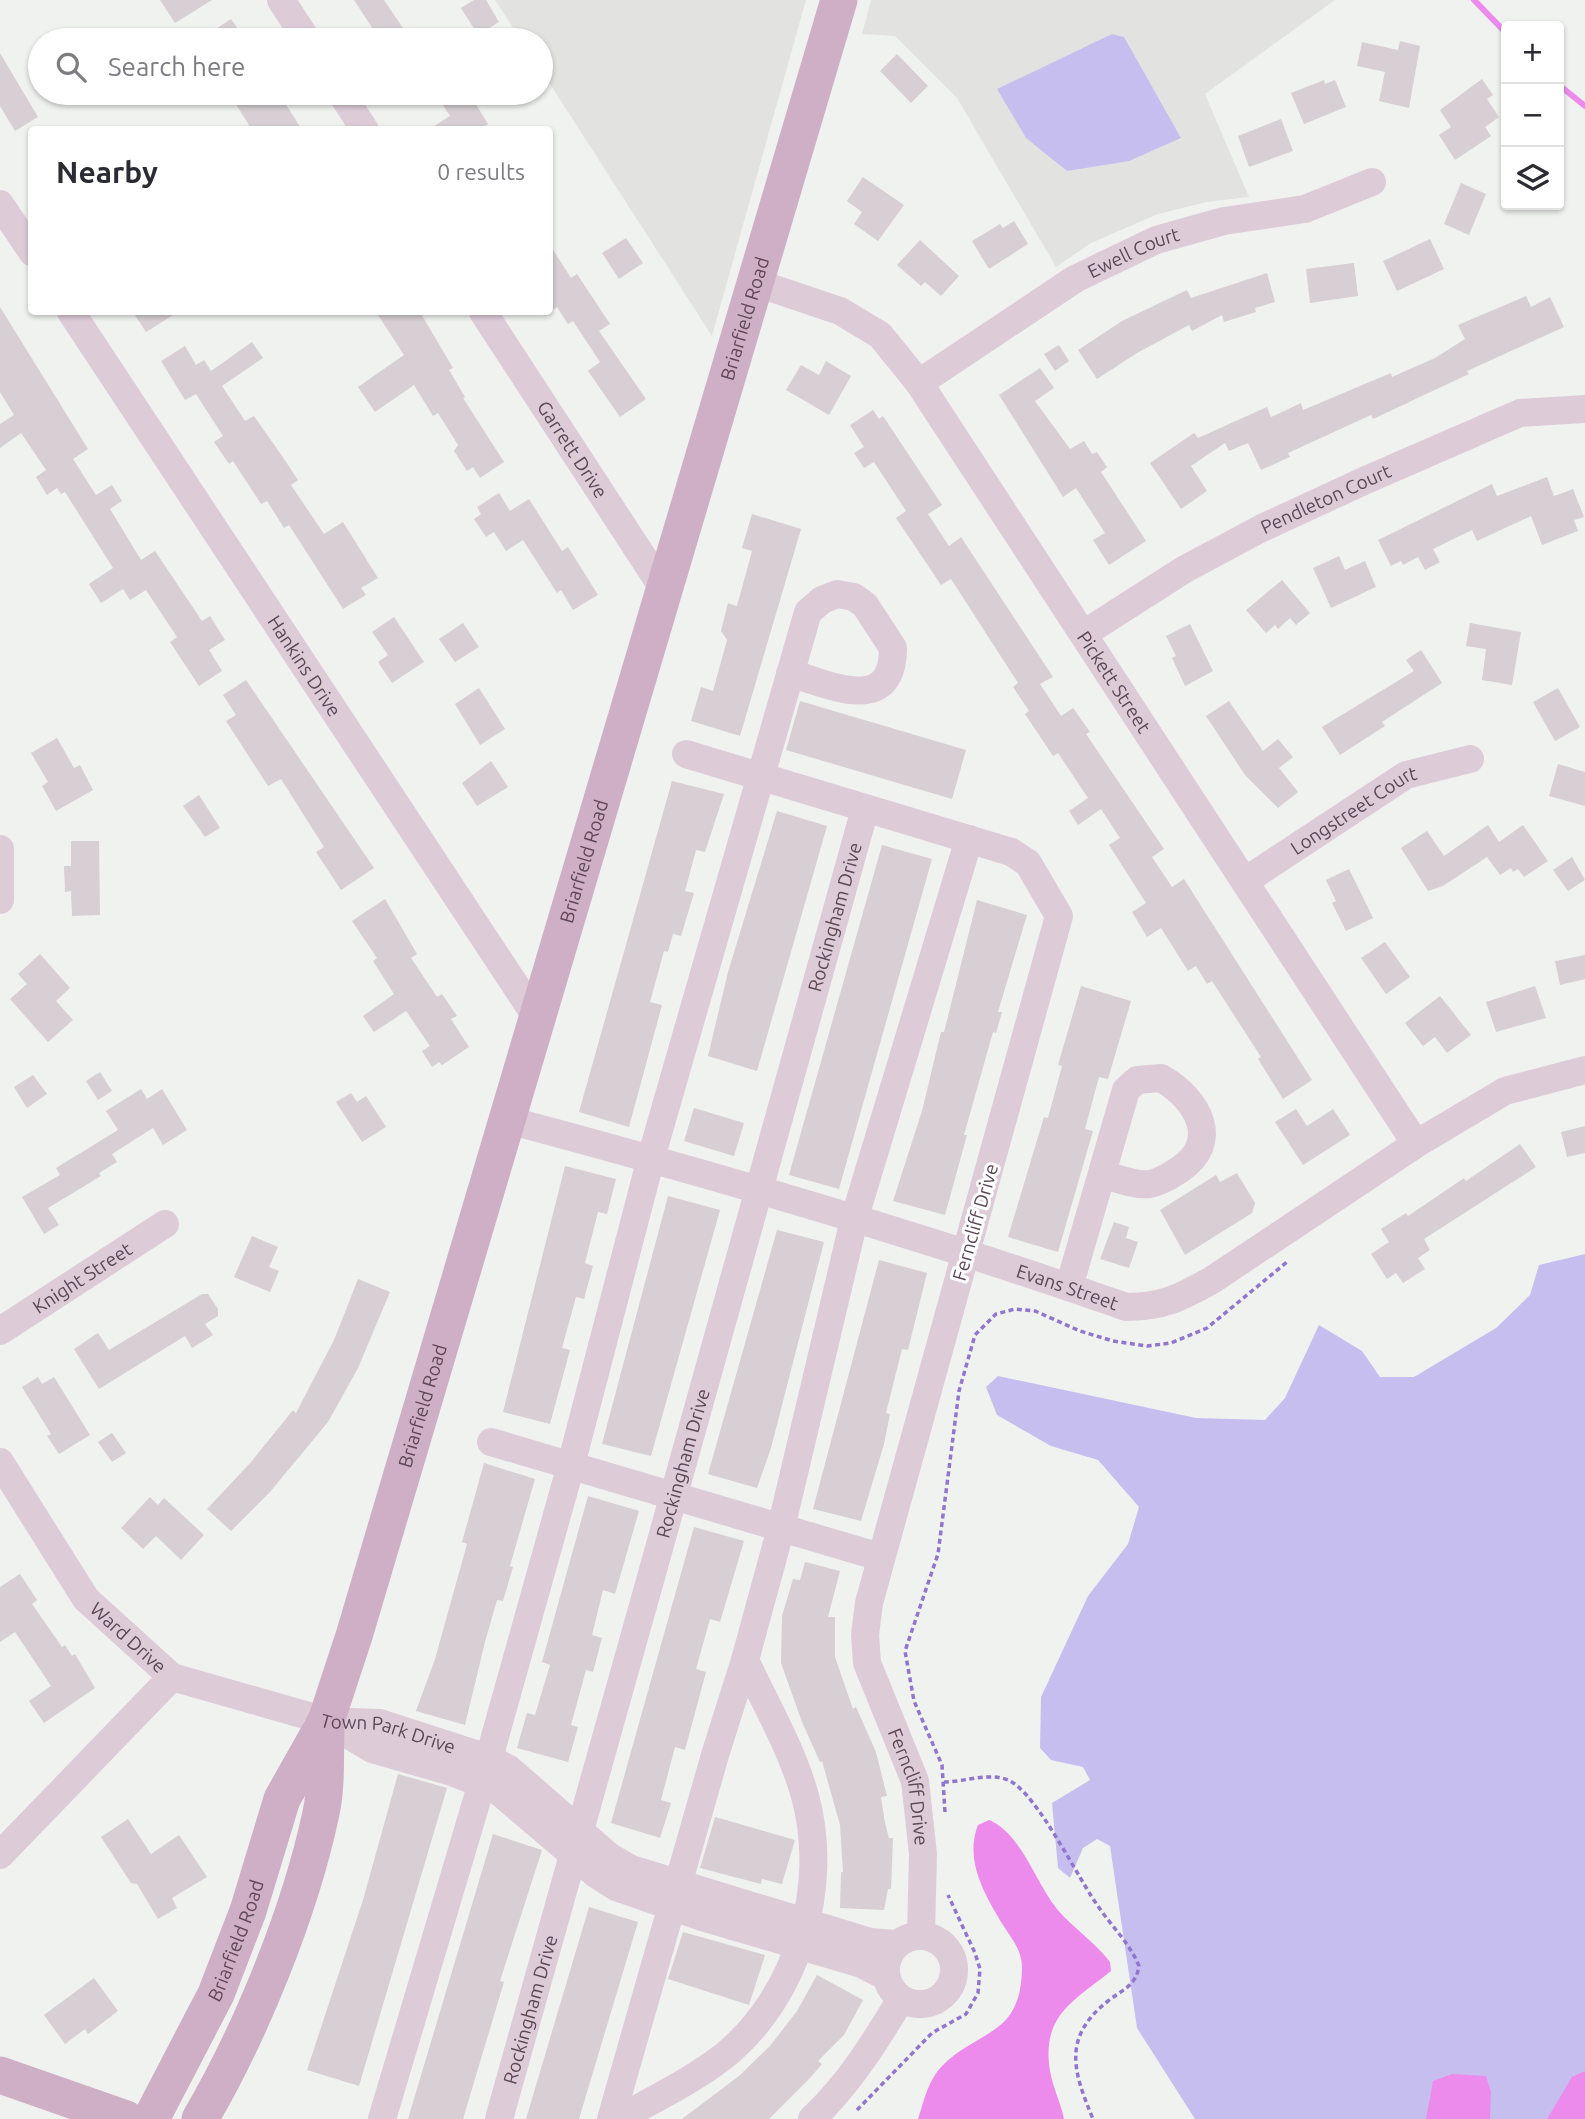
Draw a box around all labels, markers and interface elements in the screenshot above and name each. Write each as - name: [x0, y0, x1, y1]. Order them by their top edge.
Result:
- map controls: [1501, 21, 1564, 210]
- button: +: [1501, 21, 1564, 84]
- search box: [28, 28, 553, 105]
- icon: search: [52, 48, 90, 86]
- text: Search here: [108, 52, 245, 81]
- button: −: [1501, 84, 1564, 147]
- button: layers: [1501, 147, 1564, 210]
- text: Nearby: [56, 155, 158, 189]
- text: 0 results: [437, 159, 525, 184]
- street label: Ewell Court: [1084, 223, 1182, 282]
- street label: Briarfield Road: [716, 254, 773, 383]
- street label: Garrett Drive: [533, 397, 612, 502]
- street label: Pendleton Court: [1257, 459, 1395, 538]
- street label: Hankins Drive: [263, 611, 346, 721]
- street label: Pickett Street: [1073, 627, 1156, 737]
- street label: Longstreet Court: [1286, 762, 1419, 859]
- street label: Briarfield Road: [555, 797, 612, 926]
- street label: Rockingham Drive: [803, 840, 866, 994]
- street label: Ferncliff Drive: [948, 1161, 1002, 1283]
- street label: Knight Street: [29, 1237, 136, 1318]
- street label: Evans Street: [1014, 1260, 1122, 1315]
- street label: Briarfield Road: [394, 1342, 451, 1470]
- street label: Rockingham Drive: [651, 1386, 714, 1540]
- street label: Ward Drive: [86, 1598, 171, 1677]
- street label: Town Park Drive: [318, 1709, 458, 1758]
- street label: Ferncliff Drive: [884, 1725, 933, 1847]
- street label: Briarfield Road: [203, 1877, 268, 2005]
- street label: Rockingham Drive: [499, 1932, 562, 2087]

